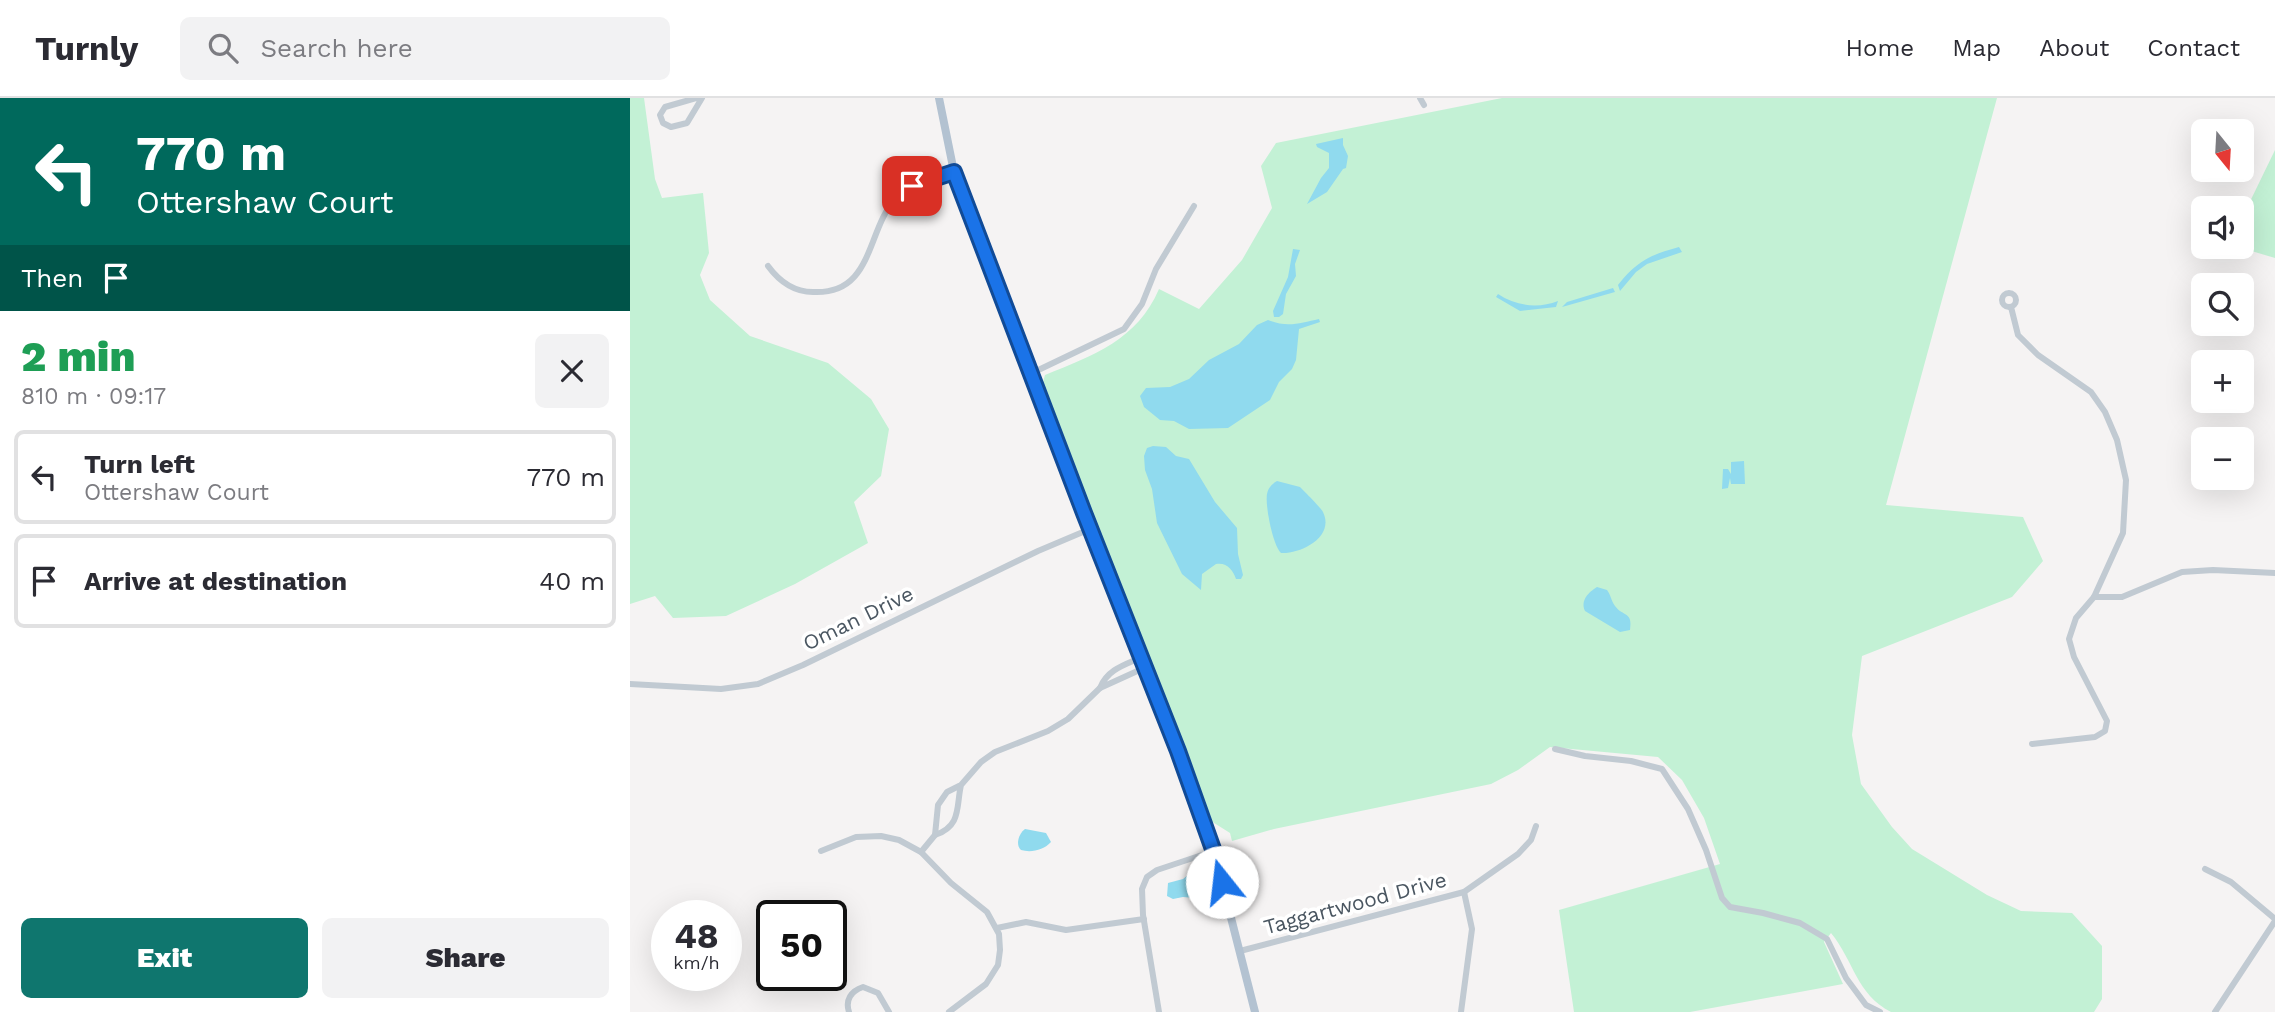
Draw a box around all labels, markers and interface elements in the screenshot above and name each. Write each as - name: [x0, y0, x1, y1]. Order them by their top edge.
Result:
- search box: [180, 17, 670, 80]
- text: Turnly: [35, 29, 138, 68]
- icon: search: [204, 29, 242, 67]
- text: Search here: [260, 33, 413, 63]
- text: Home: [1846, 34, 1914, 62]
- text: Map: [1952, 34, 2001, 62]
- text: About: [2039, 34, 2109, 62]
- text: Contact: [2147, 34, 2240, 62]
- north arrow: [2191, 119, 2254, 182]
- map controls: [2191, 119, 2254, 490]
- text: 770 m: [136, 124, 286, 182]
- icon: left: [21, 126, 112, 217]
- pin: [882, 156, 942, 216]
- icon: arrive: [893, 167, 931, 205]
- text: Ottershaw Court: [136, 183, 393, 221]
- button: sound: [2191, 196, 2254, 259]
- icon: arrive: [97, 259, 135, 297]
- text: Then: [21, 263, 83, 293]
- button: search: [2191, 273, 2254, 336]
- text: 2 min: [21, 332, 135, 381]
- button: close: [535, 334, 609, 408]
- button: +: [2191, 350, 2254, 413]
- text: 810 m · 09:17: [21, 383, 166, 410]
- button: −: [2191, 427, 2254, 490]
- text: Turn left: [84, 449, 195, 479]
- icon: left: [25, 458, 63, 496]
- text: 770 m: [527, 462, 605, 492]
- text: Ottershaw Court: [84, 479, 269, 506]
- icon: arrive: [25, 562, 63, 600]
- text: Arrive at destination: [84, 566, 347, 596]
- text: 40 m: [539, 566, 605, 596]
- street label: Oman Drive: [799, 580, 917, 656]
- position arrow: [1185, 845, 1259, 919]
- street label: Taggartwood Drive: [1261, 867, 1449, 939]
- speed limit sign: 50: [756, 900, 847, 991]
- text: 48: [674, 915, 719, 957]
- button: Exit: [21, 918, 308, 998]
- button: Share: [322, 918, 609, 998]
- text: km/h: [673, 952, 720, 973]

